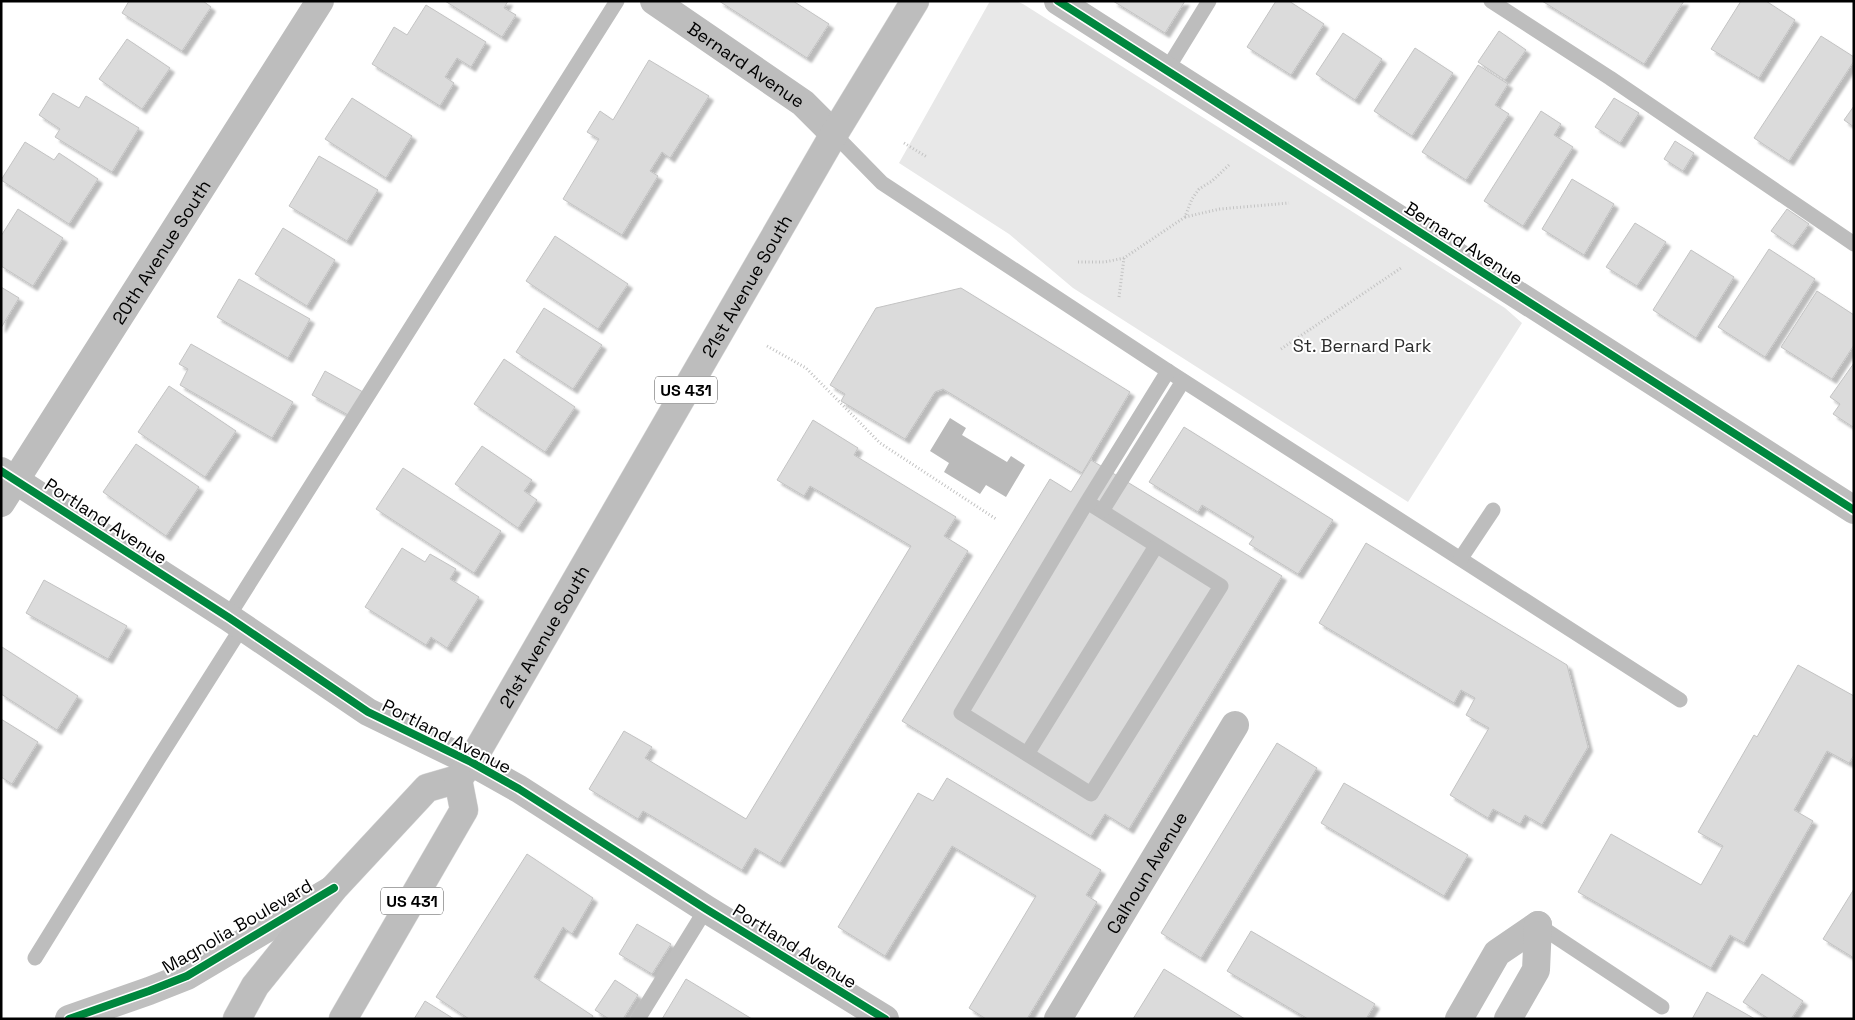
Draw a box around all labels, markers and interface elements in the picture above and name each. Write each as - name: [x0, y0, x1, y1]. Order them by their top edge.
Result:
- street label: Bernard Avenue: [683, 16, 809, 112]
- street label: 20th Avenue South: [106, 175, 215, 328]
- street label: Bernard Avenue: [1400, 196, 1528, 290]
- street label: 21st Avenue South: [696, 210, 797, 361]
- park label: St. Bernard Park: [1293, 334, 1432, 357]
- road number: US 431: [655, 376, 717, 404]
- street label: Portland Avenue: [40, 473, 172, 569]
- street label: 21st Avenue South: [493, 561, 594, 712]
- street label: Portland Avenue: [378, 694, 516, 778]
- street label: Calhoun Avenue: [1101, 807, 1192, 938]
- street label: Magnolia Boulevard: [158, 874, 316, 978]
- road number: US 431: [381, 888, 443, 914]
- street label: Portland Avenue: [729, 899, 861, 993]

